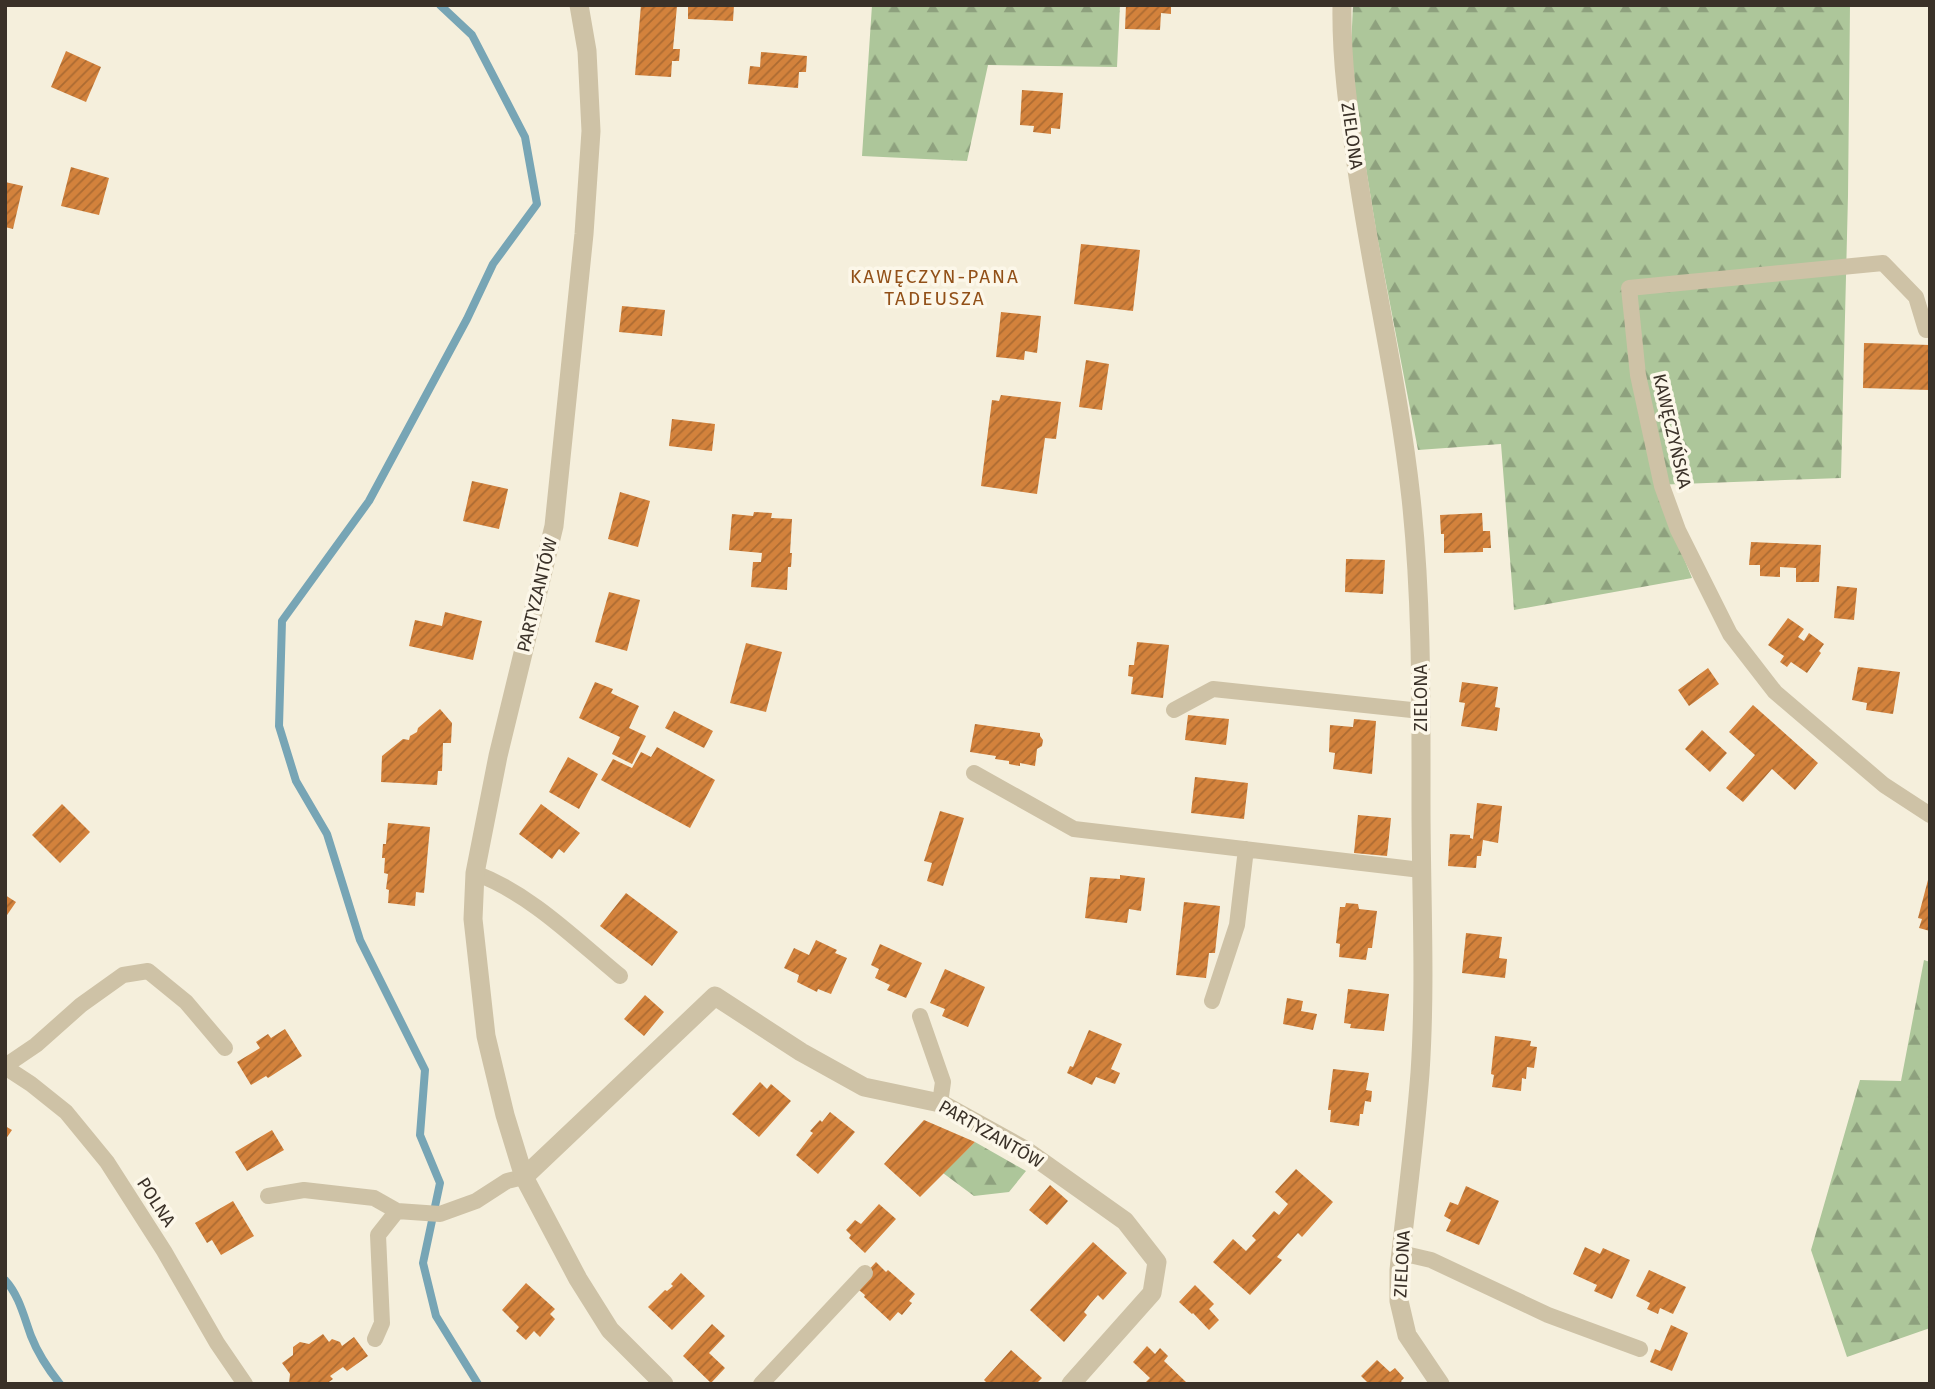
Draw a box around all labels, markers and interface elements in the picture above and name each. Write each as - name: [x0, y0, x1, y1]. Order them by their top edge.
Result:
- street label: ZIELONA: [1336, 101, 1368, 172]
- district label: KAWĘCZYN-PANA TADEUSZA: [850, 265, 1020, 310]
- street label: KAWĘCZYŃSKA: [1648, 371, 1697, 491]
- street label: PARTYZANTÓW: [512, 535, 562, 655]
- street label: ZIELONA: [1410, 664, 1432, 732]
- street label: PARTYZANTÓW: [935, 1095, 1047, 1173]
- street label: POLNA: [132, 1173, 180, 1231]
- street label: ZIELONA: [1389, 1229, 1415, 1298]

